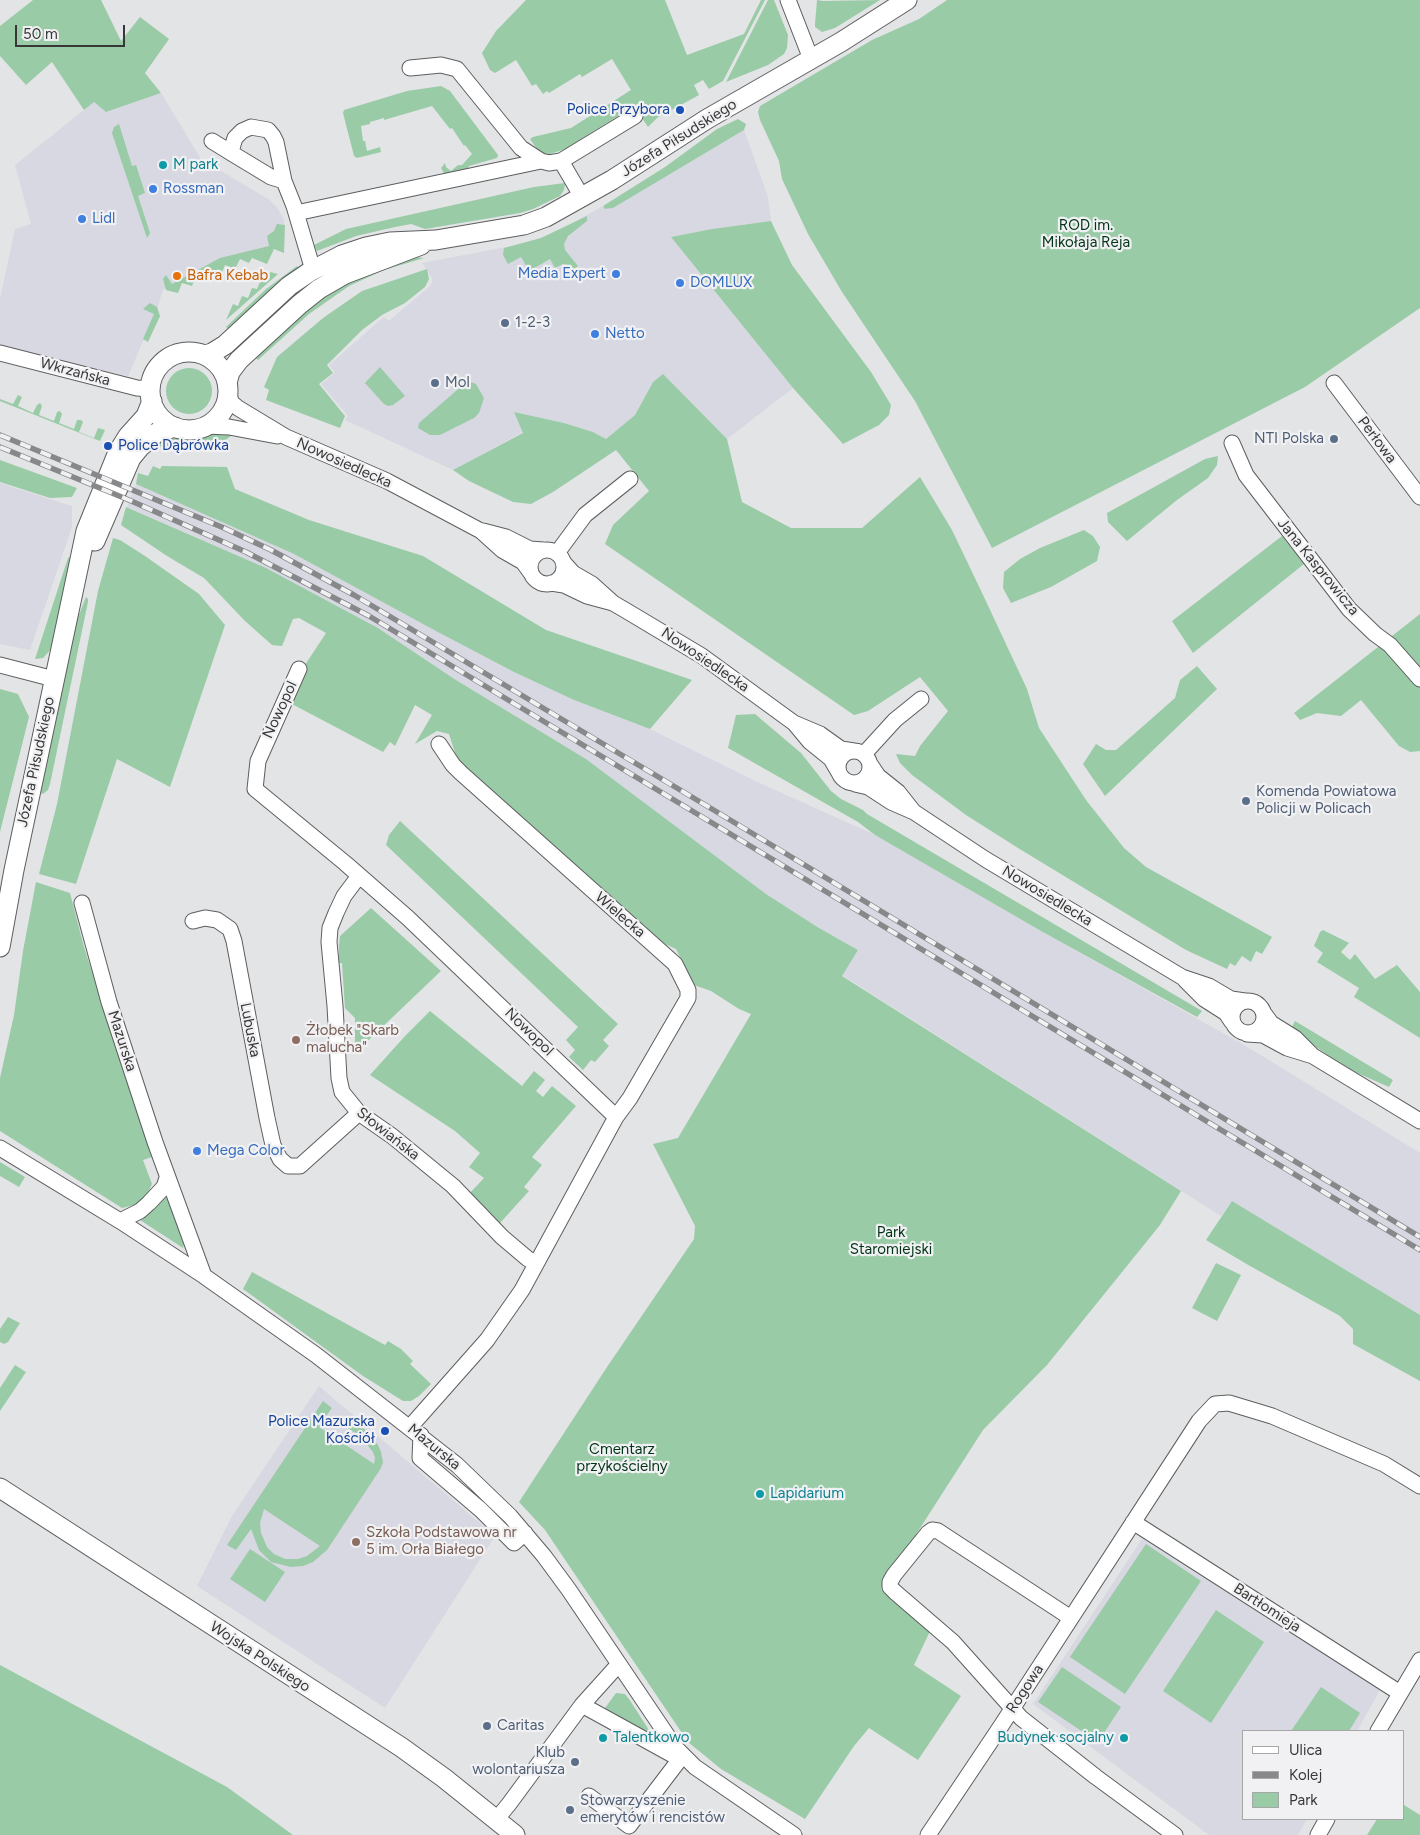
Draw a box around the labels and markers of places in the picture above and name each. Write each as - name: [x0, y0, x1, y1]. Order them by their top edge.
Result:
- place label: Police Przybora: [567, 101, 670, 119]
- marker: Police Przybora: [674, 104, 686, 116]
- place label: M park: [173, 156, 218, 174]
- marker: M park: [157, 159, 169, 171]
- place label: Rossman: [163, 180, 224, 198]
- marker: Rossman: [147, 183, 159, 195]
- place label: Lidl: [92, 210, 115, 228]
- marker: Lidl: [76, 213, 88, 225]
- place label: Media Expert: [518, 265, 606, 283]
- place label: Bafra Kebab: [187, 267, 268, 285]
- marker: Media Expert: [610, 268, 622, 280]
- marker: Bafra Kebab: [171, 270, 183, 282]
- place label: DOMLUX: [690, 274, 752, 292]
- marker: DOMLUX: [674, 277, 686, 289]
- place label: 1-2-3: [515, 314, 550, 332]
- marker: 1-2-3: [499, 317, 511, 329]
- place label: Netto: [605, 325, 645, 343]
- marker: Netto: [589, 328, 601, 340]
- place label: Mol: [445, 374, 470, 392]
- marker: Mol: [429, 377, 441, 389]
- place label: NTI Polska: [1254, 430, 1324, 448]
- marker: NTI Polska: [1328, 433, 1340, 445]
- place label: Police Dąbrówka: [118, 437, 229, 455]
- marker: Police Dąbrówka: [102, 440, 114, 452]
- place label: Komenda Powiatowa Policji w Policach: [1256, 783, 1396, 818]
- marker: Komenda Powiatowa Policji w Policach: [1240, 795, 1252, 807]
- place label: Żłobek "Skarb malucha": [306, 1022, 399, 1057]
- marker: Żłobek "Skarb malucha": [290, 1034, 302, 1046]
- place label: Mega Color: [207, 1142, 285, 1160]
- marker: Mega Color: [191, 1145, 203, 1157]
- place label: Police Mazurska Kościół: [268, 1413, 375, 1448]
- marker: Police Mazurska Kościół: [379, 1425, 391, 1437]
- place label: Lapidarium: [770, 1485, 844, 1503]
- marker: Lapidarium: [754, 1488, 766, 1500]
- place label: Szkoła Podstawowa nr 5 im. Orła Białego: [366, 1524, 517, 1559]
- marker: Szkoła Podstawowa nr 5 im. Orła Białego: [350, 1536, 362, 1548]
- place label: Caritas: [497, 1717, 544, 1735]
- marker: Caritas: [481, 1720, 493, 1732]
- place label: Talentkowo: [613, 1729, 689, 1747]
- place label: Budynek socjalny: [997, 1729, 1114, 1747]
- marker: Talentkowo: [597, 1732, 609, 1744]
- marker: Budynek socjalny: [1118, 1732, 1130, 1744]
- place label: Klub wolontariusza: [472, 1744, 565, 1779]
- marker: Klub wolontariusza: [569, 1756, 581, 1768]
- place label: Stowarzyszenie emerytów i rencistów: [580, 1792, 725, 1827]
- marker: Stowarzyszenie emerytów i rencistów: [564, 1804, 576, 1816]

